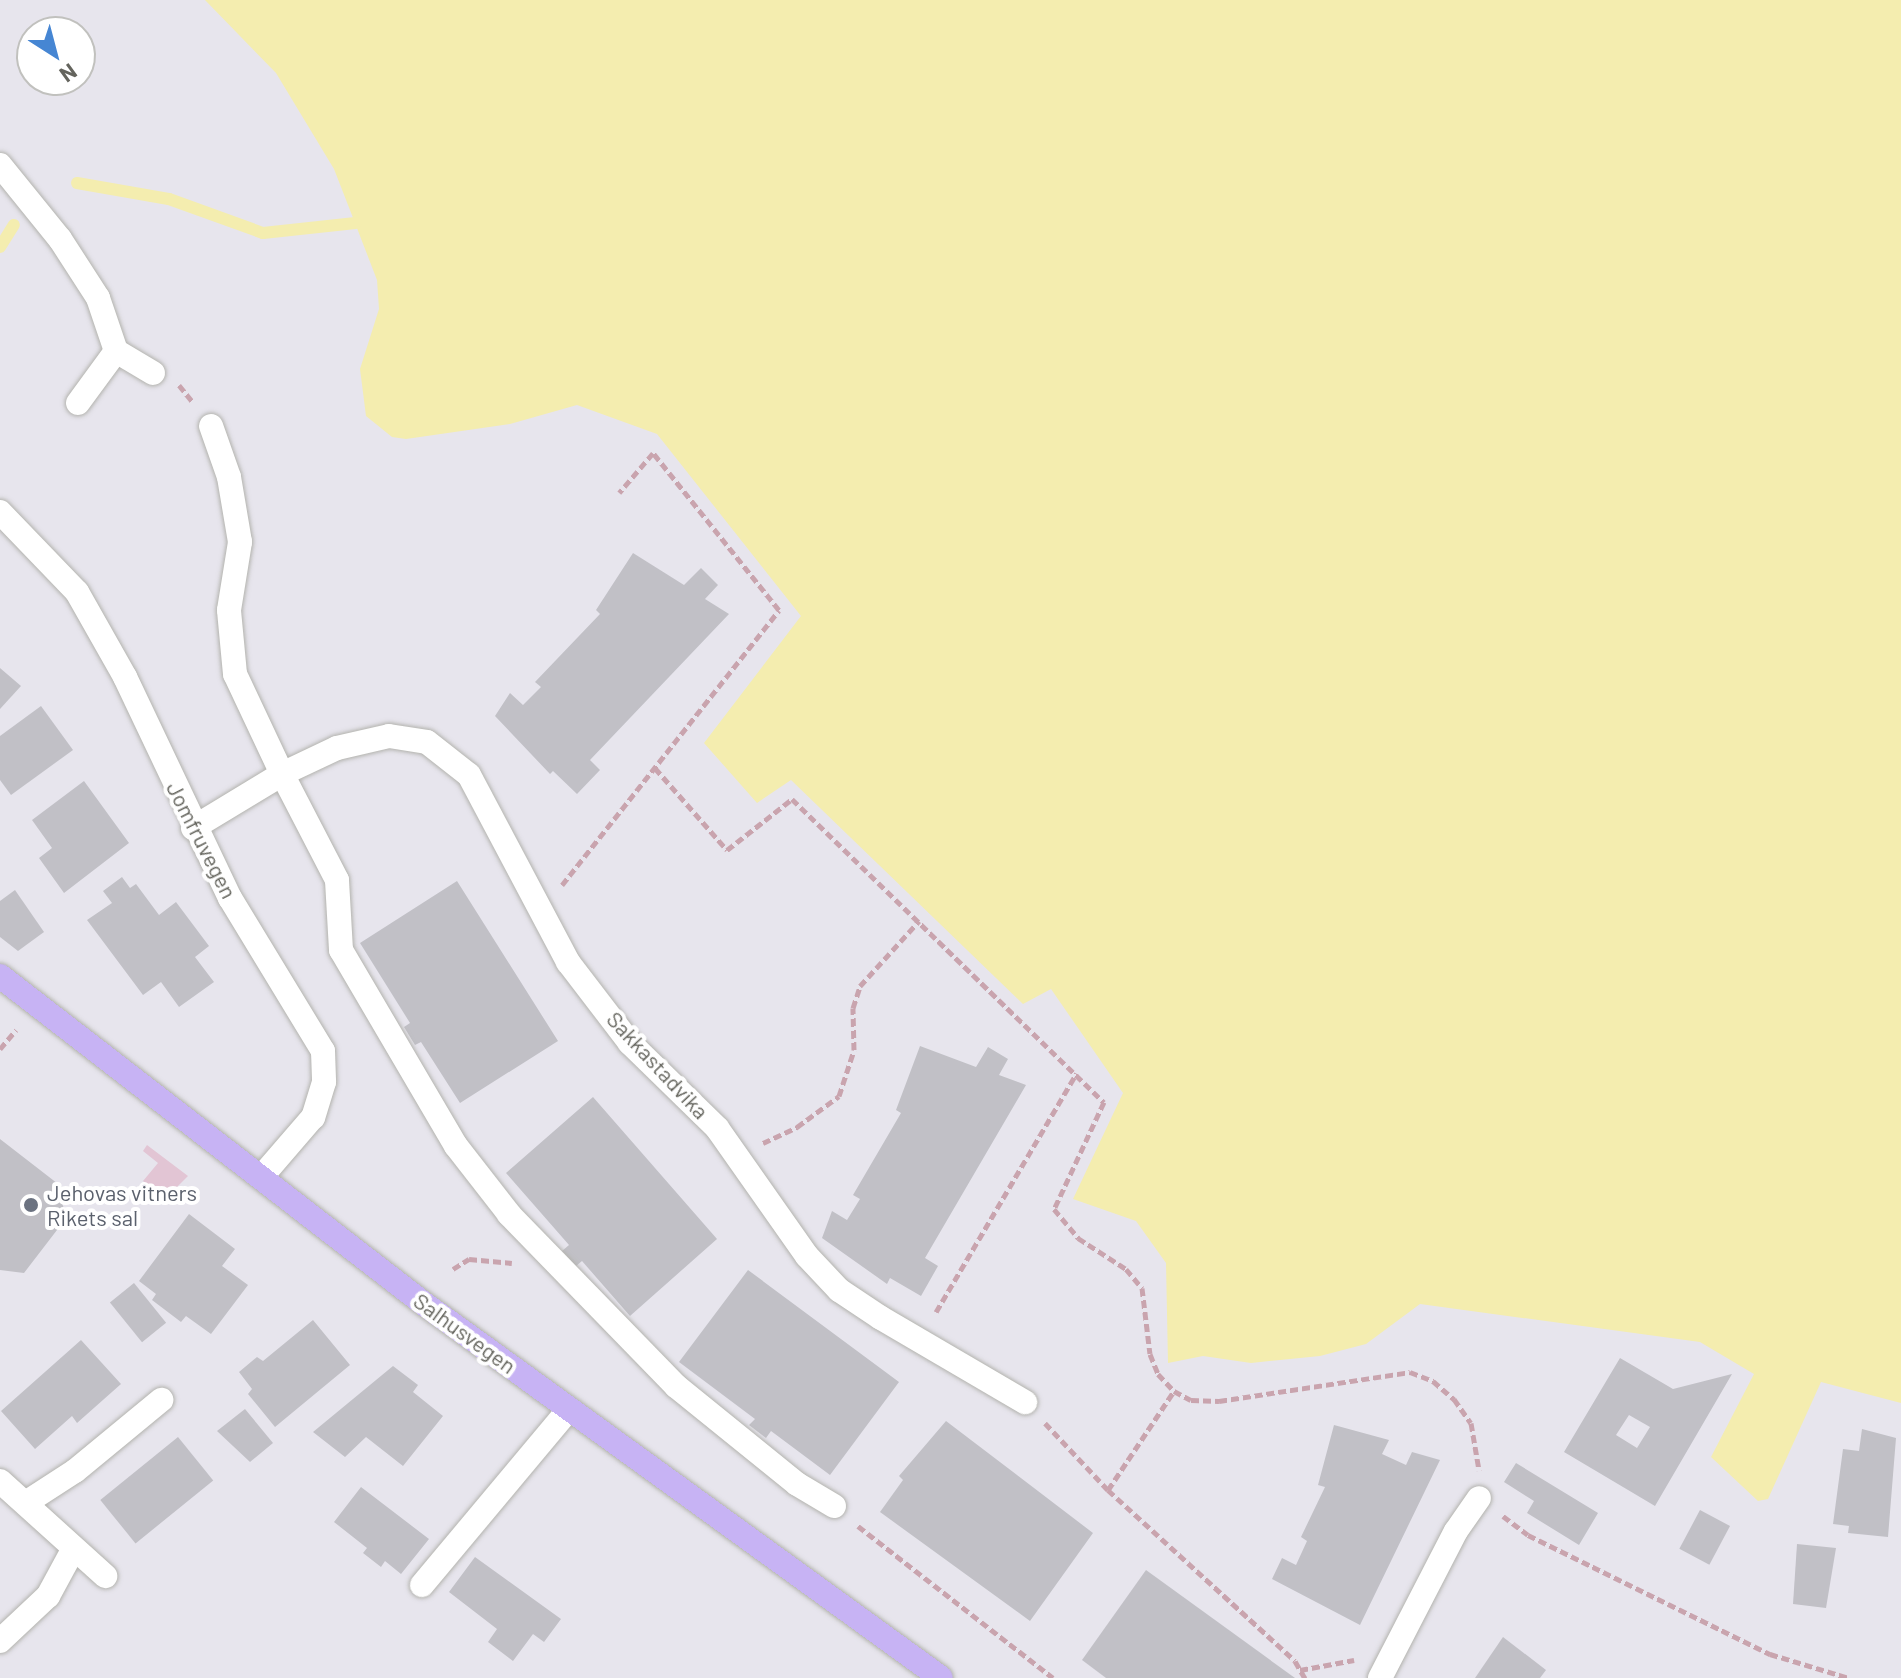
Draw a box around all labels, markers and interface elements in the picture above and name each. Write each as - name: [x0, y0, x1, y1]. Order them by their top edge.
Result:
- north arrow: [16, 16, 96, 96]
- text: N: [55, 59, 83, 89]
- street label: Jomfruvegen: [161, 777, 243, 903]
- street label: Sakkastadvika: [602, 1006, 714, 1124]
- place label: Jehovas vitners Rikets sal: [47, 1179, 197, 1230]
- marker: Jehovas vitners Rikets sal: [22, 1196, 40, 1214]
- street label: Salhusvegen: [409, 1287, 521, 1379]

